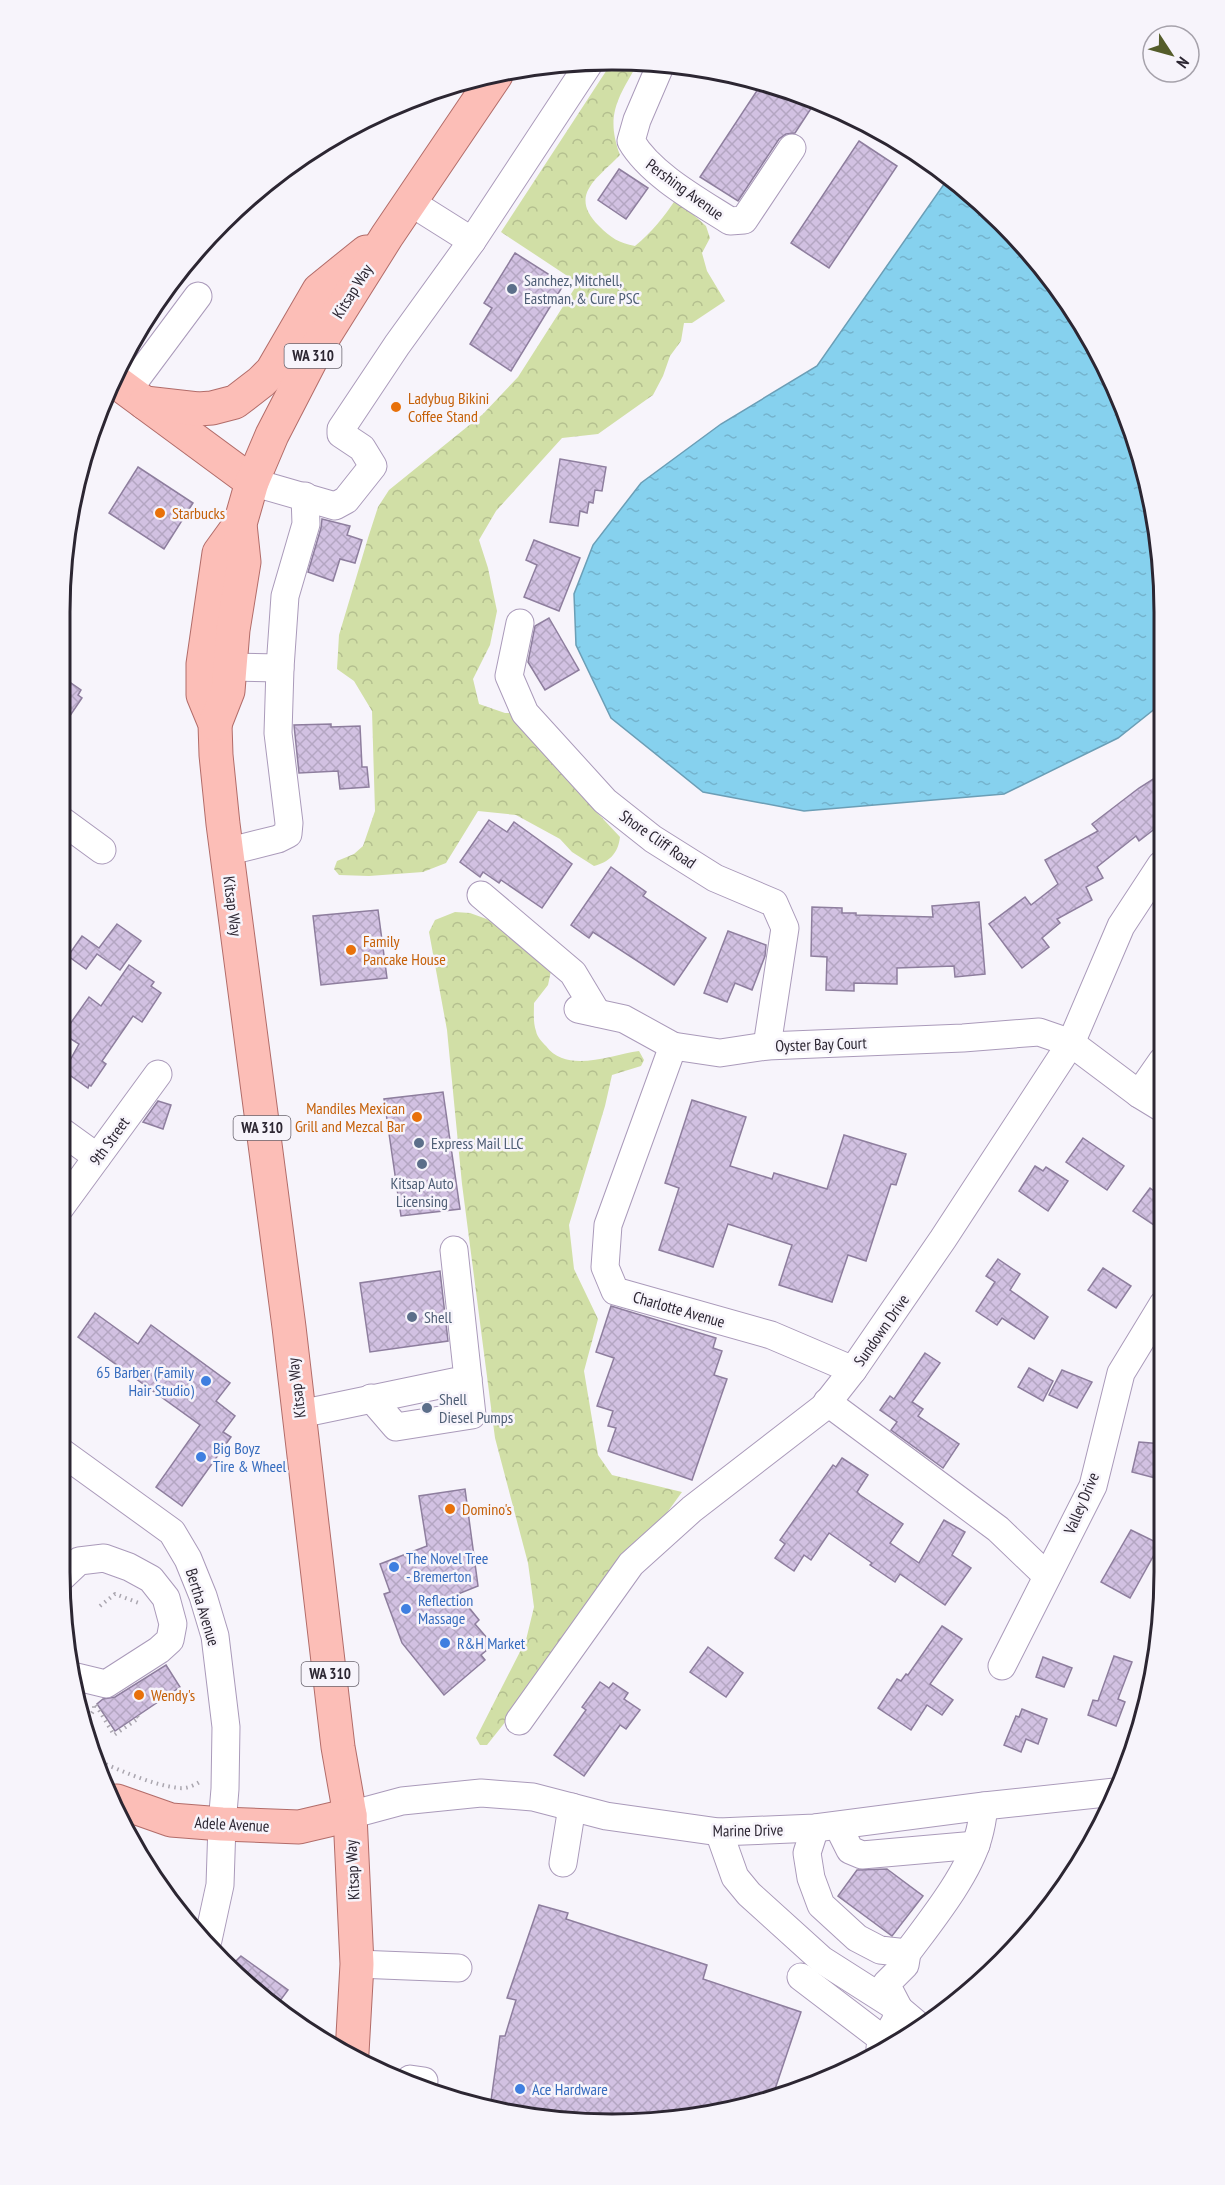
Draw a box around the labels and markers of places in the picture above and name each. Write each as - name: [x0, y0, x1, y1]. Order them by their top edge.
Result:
- place label: Sanchez, Mitchell, Eastman, & Cure PSC: [524, 270, 640, 308]
- marker: Sanchez, Mitchell, Eastman, & Cure PSC: [505, 282, 519, 296]
- place label: Ladybug Bikini Coffee Stand: [408, 388, 489, 426]
- marker: Ladybug Bikini Coffee Stand: [389, 400, 403, 414]
- place label: Starbucks: [172, 503, 225, 523]
- marker: Starbucks: [153, 506, 167, 520]
- place label: Family Pancake House: [363, 931, 446, 969]
- marker: Family Pancake House: [344, 943, 358, 957]
- place label: Mandiles Mexican Grill and Mezcal Bar: [295, 1098, 406, 1136]
- marker: Mandiles Mexican Grill and Mezcal Bar: [410, 1110, 424, 1124]
- place label: Express Mail LLC: [431, 1133, 524, 1153]
- marker: Express Mail LLC: [412, 1136, 426, 1150]
- marker: Kitsap Auto Licensing: [415, 1157, 429, 1171]
- place label: Kitsap Auto Licensing: [390, 1173, 454, 1211]
- place label: Shell: [424, 1307, 452, 1327]
- marker: Shell: [405, 1310, 419, 1324]
- place label: 65 Barber (Family Hair Studio): [96, 1362, 194, 1400]
- marker: 65 Barber (Family Hair Studio): [199, 1374, 213, 1388]
- place label: Shell Diesel Pumps: [439, 1389, 513, 1427]
- marker: Shell Diesel Pumps: [420, 1401, 434, 1415]
- place label: Big Boyz Tire & Wheel: [213, 1438, 287, 1476]
- marker: Big Boyz Tire & Wheel: [194, 1450, 208, 1464]
- place label: Domino's: [462, 1499, 512, 1519]
- marker: Domino's: [443, 1502, 457, 1516]
- place label: The Novel Tree - Bremerton: [406, 1548, 488, 1586]
- marker: The Novel Tree - Bremerton: [387, 1560, 401, 1574]
- place label: Reflection Massage: [418, 1590, 473, 1628]
- marker: Reflection Massage: [399, 1602, 413, 1616]
- place label: R&H Market: [457, 1633, 526, 1653]
- marker: R&H Market: [438, 1636, 452, 1650]
- place label: Wendy's: [151, 1685, 195, 1705]
- marker: Wendy's: [132, 1688, 146, 1702]
- place label: Ace Hardware: [532, 2079, 608, 2099]
- marker: Ace Hardware: [513, 2082, 527, 2096]

